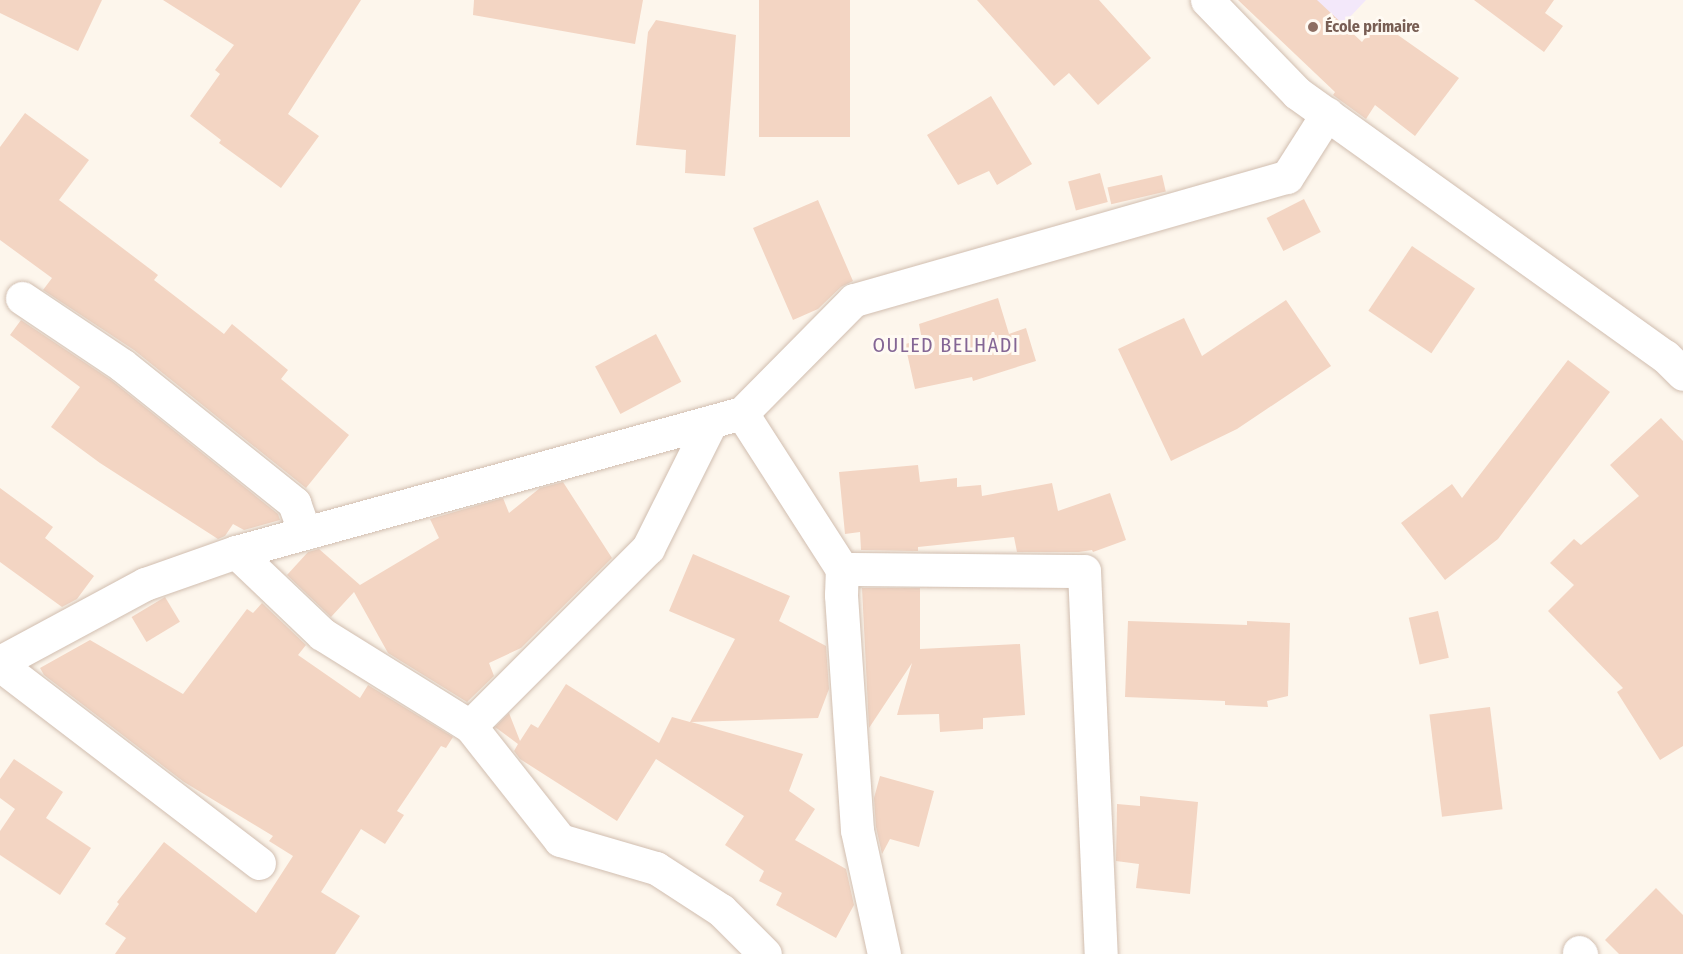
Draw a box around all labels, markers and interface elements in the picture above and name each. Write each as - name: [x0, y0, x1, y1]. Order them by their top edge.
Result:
- place label: École primaire: [1325, 17, 1420, 37]
- marker: École primaire: [1306, 20, 1320, 34]
- district label: OULED BELHADI: [872, 333, 1020, 357]

